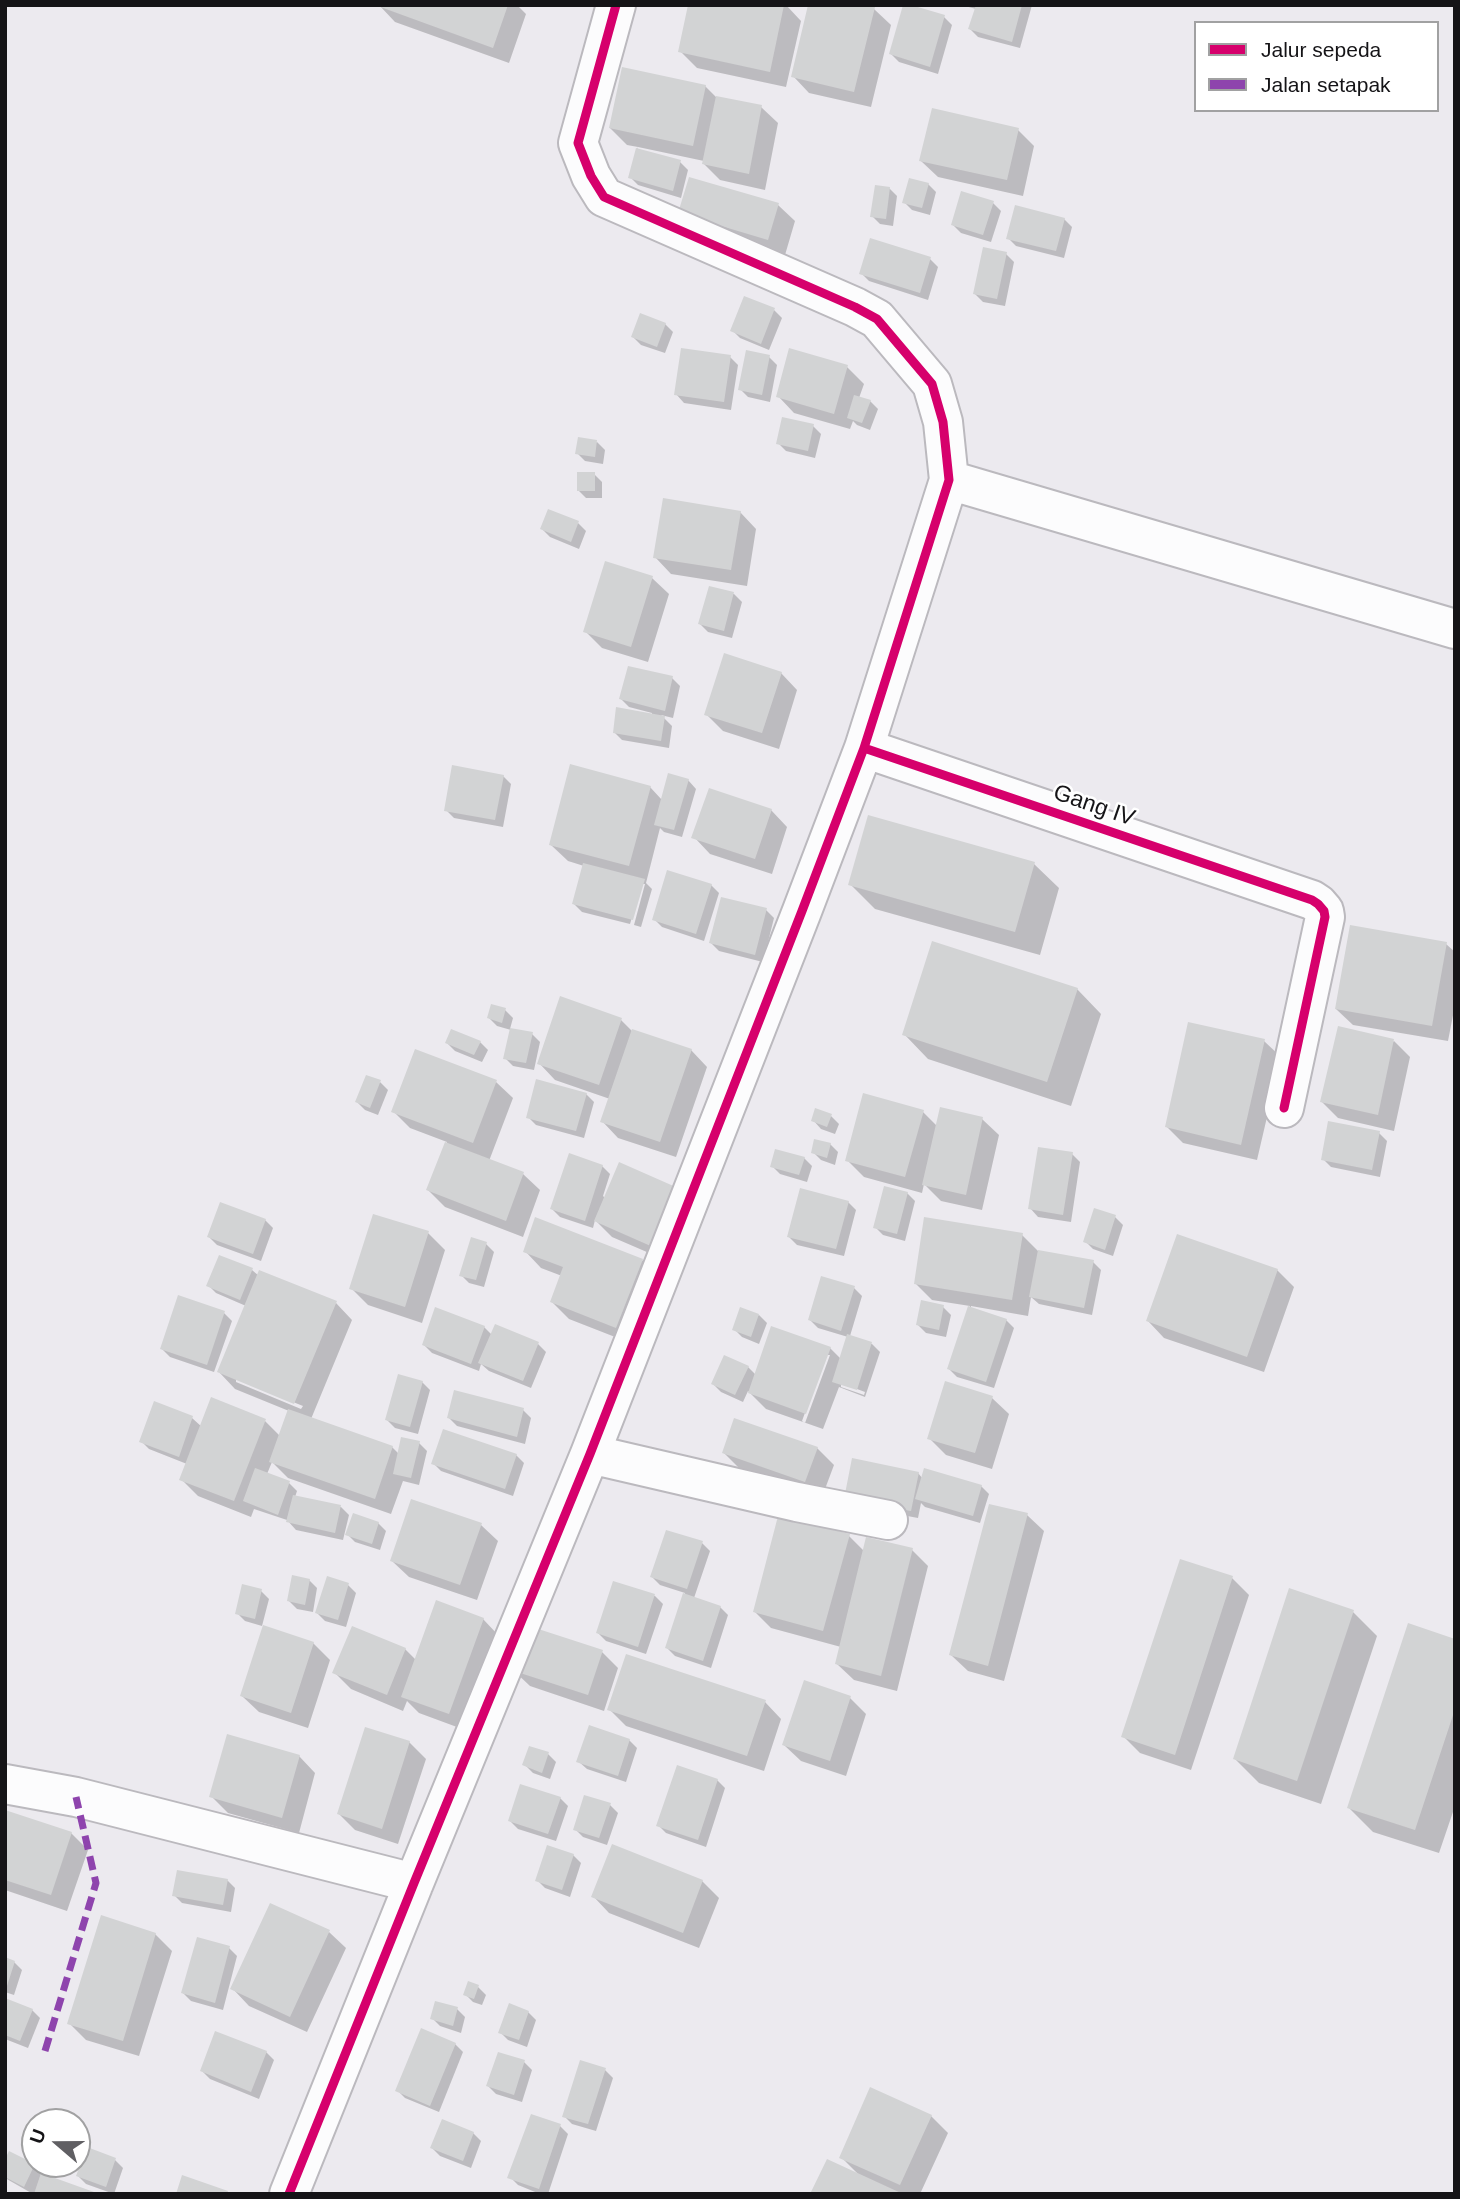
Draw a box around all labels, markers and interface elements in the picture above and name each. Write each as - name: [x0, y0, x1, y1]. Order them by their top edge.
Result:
- legend: [1194, 21, 1439, 112]
- text: Jalur sepeda: [1261, 38, 1381, 61]
- text: Jalan setapak: [1261, 73, 1391, 96]
- street label: Gang IV: [1050, 779, 1138, 833]
- north arrow: [21, 2108, 91, 2178]
- text: U: [25, 2126, 50, 2146]

